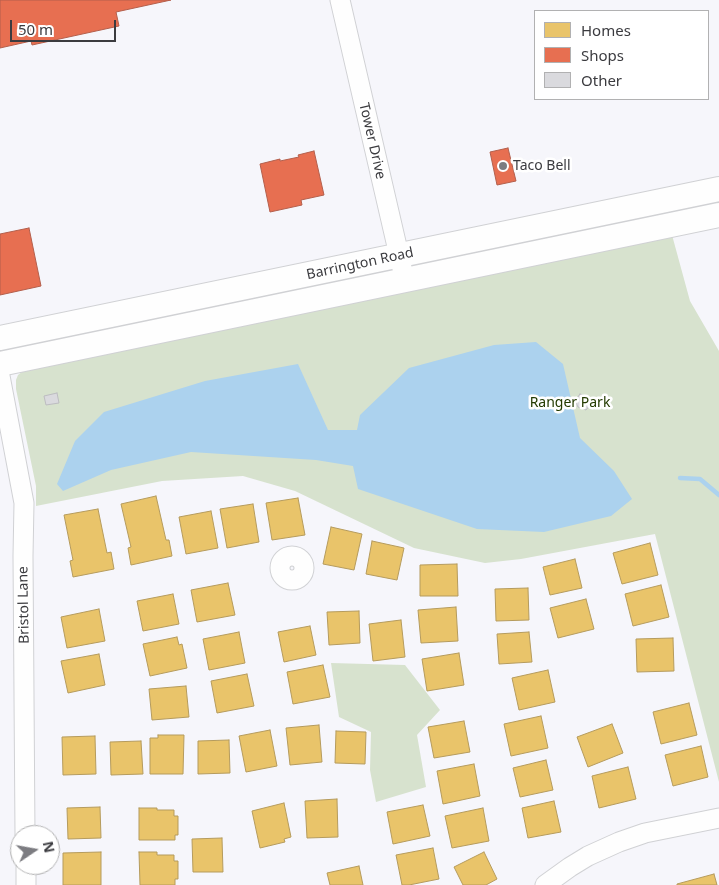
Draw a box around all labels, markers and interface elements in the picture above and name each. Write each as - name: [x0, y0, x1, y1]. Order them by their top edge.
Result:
- scale bar: [12, 10, 119, 42]
- legend: [534, 10, 709, 100]
- text: 50 m: [18, 19, 53, 39]
- text: Homes: [581, 20, 631, 40]
- text: Shops: [581, 45, 624, 65]
- text: Other: [581, 70, 622, 90]
- street label: Tower Drive: [355, 101, 389, 181]
- place label: Taco Bell: [513, 158, 571, 174]
- marker: Taco Bell: [497, 160, 509, 172]
- street label: Barrington Road: [305, 244, 415, 284]
- park label: Ranger Park: [530, 395, 610, 411]
- street label: Bristol Lane: [15, 566, 33, 644]
- north arrow: [10, 825, 60, 875]
- text: N: [39, 839, 60, 855]

